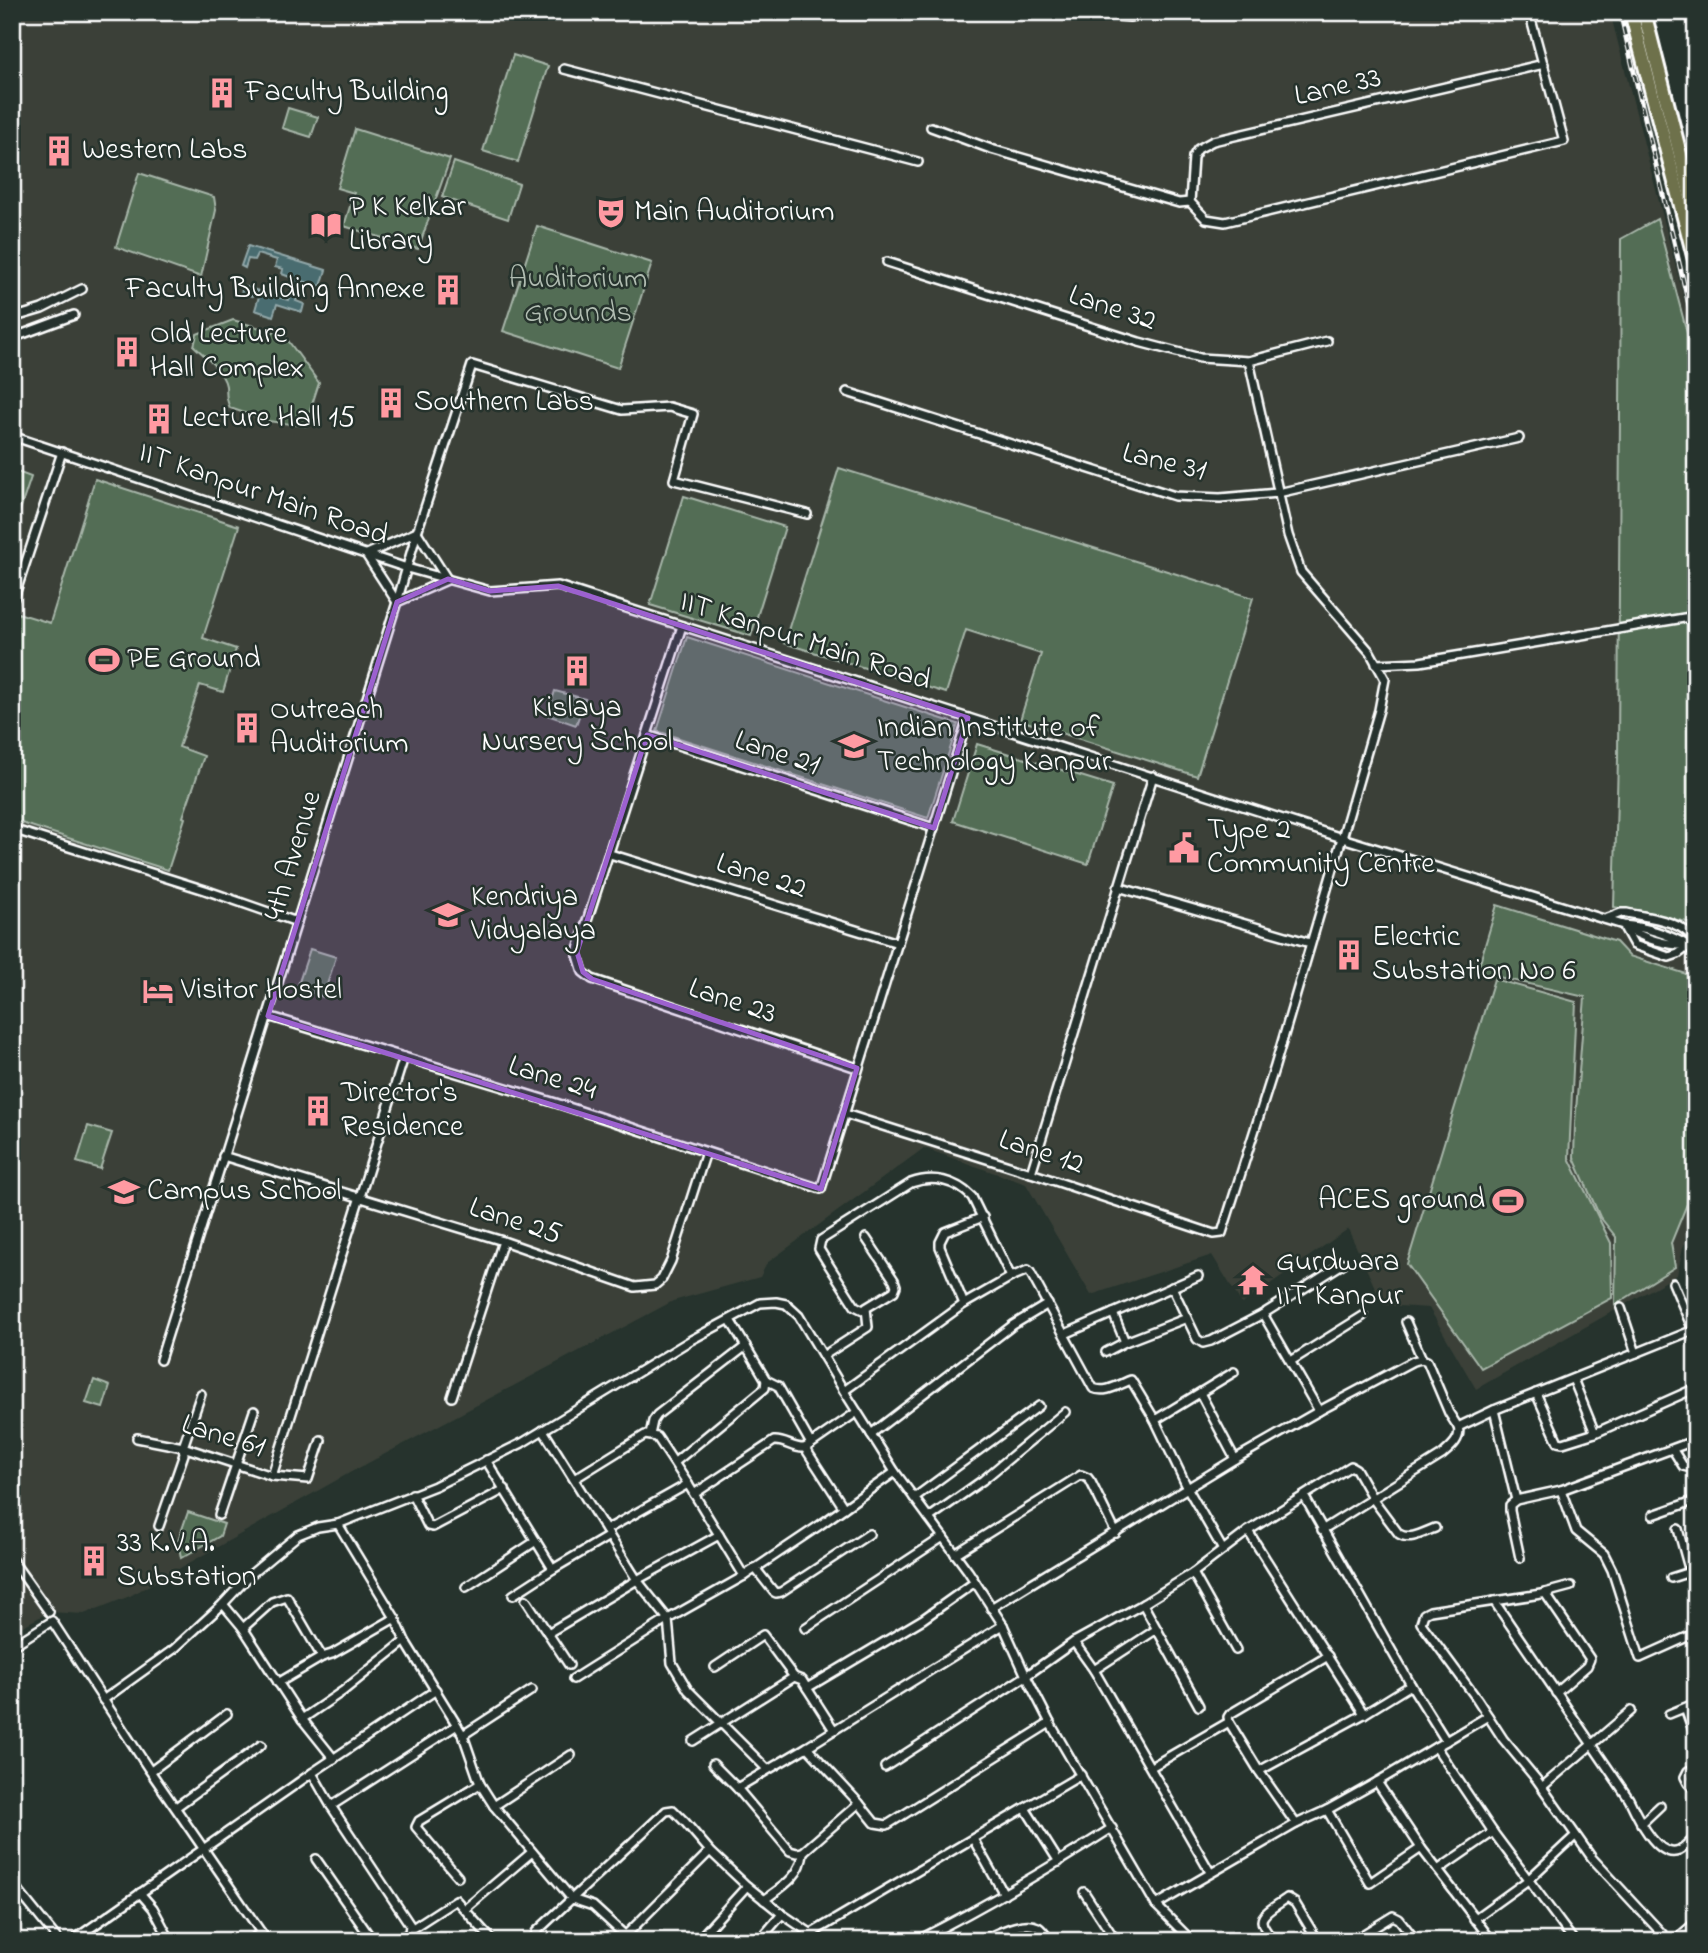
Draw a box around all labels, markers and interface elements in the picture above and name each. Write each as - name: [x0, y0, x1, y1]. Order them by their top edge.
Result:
- street label: Lane 33: [1290, 57, 1386, 119]
- place label: Faculty Building: [244, 71, 449, 115]
- building icon: Faculty Building: [205, 76, 239, 110]
- place label: Western Labs: [82, 129, 247, 173]
- building icon: Western Labs: [42, 134, 76, 168]
- place label: P K Kelkar Library: [349, 186, 466, 264]
- place label: Main Auditorium: [634, 191, 835, 235]
- theatre icon: Main Auditorium: [594, 196, 628, 230]
- library icon: P K Kelkar Library: [309, 208, 343, 242]
- park label: Auditorium Grounds: [509, 258, 647, 336]
- place label: Faculty Building Annexe: [125, 268, 426, 312]
- building icon: Faculty Building Annexe: [431, 273, 465, 307]
- street label: Lane 32: [1062, 274, 1162, 344]
- place label: Old Lecture Hall Complex: [150, 313, 304, 391]
- building icon: Old Lecture Hall Complex: [110, 335, 144, 369]
- place label: Southern Labs: [414, 381, 594, 425]
- building icon: Southern Labs: [374, 386, 408, 420]
- place label: Lecture Hall 15: [182, 397, 355, 441]
- building icon: Lecture Hall 15: [142, 402, 176, 436]
- street label: IIT Kanpur Main Road: [132, 432, 394, 558]
- street label: Lane 31: [1118, 432, 1210, 494]
- street label: IIT Kanpur Main Road: [674, 581, 936, 703]
- place label: PE Ground: [127, 638, 261, 682]
- sports icon: PE Ground: [87, 643, 121, 677]
- building icon: Kislaya Nursery School: [560, 654, 594, 688]
- place label: Kislaya Nursery School: [482, 687, 672, 765]
- place label: Outreach Auditorium: [270, 689, 409, 767]
- place label: Indian Institute of Technology Kanpur: [877, 707, 1112, 785]
- building icon: Outreach Auditorium: [230, 711, 264, 745]
- street label: Lane 21: [729, 720, 825, 788]
- school or university icon: Indian Institute of Technology Kanpur: [837, 729, 871, 763]
- street label: 4th Avenue: [253, 785, 335, 926]
- place label: Type 2 Community Centre: [1207, 809, 1435, 887]
- public building icon: Type 2 Community Centre: [1167, 831, 1201, 865]
- street label: Lane 22: [710, 842, 812, 912]
- place label: Kendriya Vidyalaya: [470, 876, 596, 954]
- school or university icon: Kendriya Vidyalaya: [431, 898, 465, 932]
- place label: Electric Substation No 6: [1372, 916, 1576, 994]
- building icon: Electric Substation No 6: [1332, 938, 1366, 972]
- street label: Lane 23: [682, 967, 782, 1037]
- place label: Visitor Hostel: [180, 969, 342, 1013]
- hotel icon: Visitor Hostel: [141, 974, 175, 1008]
- street label: Lane 24: [502, 1045, 602, 1113]
- place label: Director's Residence: [340, 1072, 464, 1150]
- building icon: Director's Residence: [301, 1094, 335, 1128]
- street label: Lane 12: [993, 1119, 1089, 1187]
- place label: Campus School: [147, 1170, 341, 1214]
- school or university icon: Campus School: [107, 1175, 141, 1209]
- place label: ACES ground: [1318, 1179, 1485, 1223]
- sports icon: ACES ground: [1491, 1184, 1525, 1218]
- street label: Lane 25: [463, 1186, 567, 1258]
- place label: Gurdwara IIT Kanpur: [1276, 1241, 1404, 1319]
- temple icon: Gurdwara IIT Kanpur: [1236, 1263, 1270, 1297]
- street label: Lane 61: [176, 1403, 270, 1471]
- place label: 33 K.V.A. Substation: [117, 1522, 257, 1600]
- building icon: 33 K.V.A. Substation: [77, 1544, 111, 1578]

